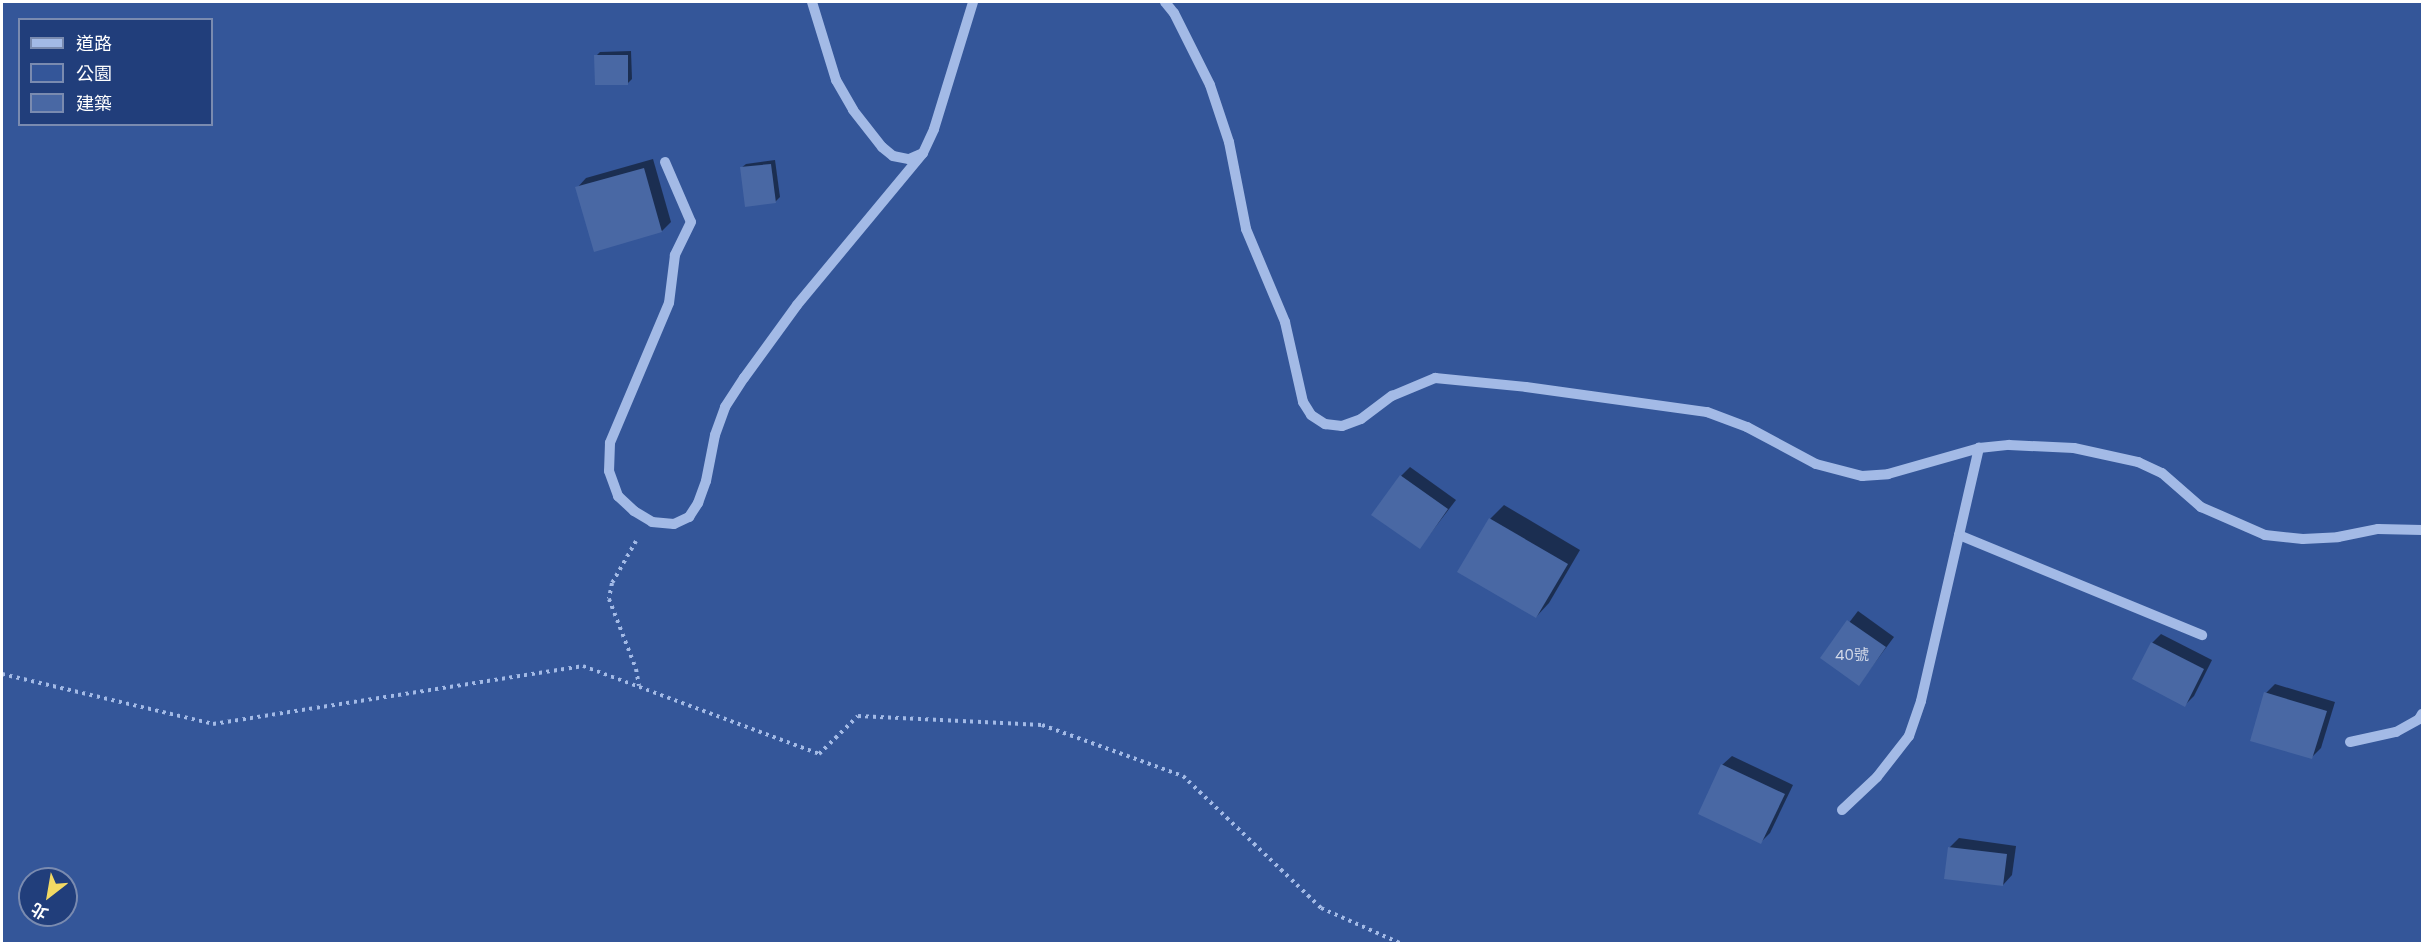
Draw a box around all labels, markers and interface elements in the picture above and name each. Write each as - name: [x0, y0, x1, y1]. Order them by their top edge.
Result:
- legend: [18, 18, 213, 126]
- text: 道路: [76, 31, 112, 56]
- text: 公園: [76, 61, 112, 86]
- text: 建築: [76, 91, 112, 116]
- house number: 40號: [1835, 646, 1869, 664]
- north arrow: [18, 867, 78, 927]
- text: 北: [27, 897, 52, 925]

